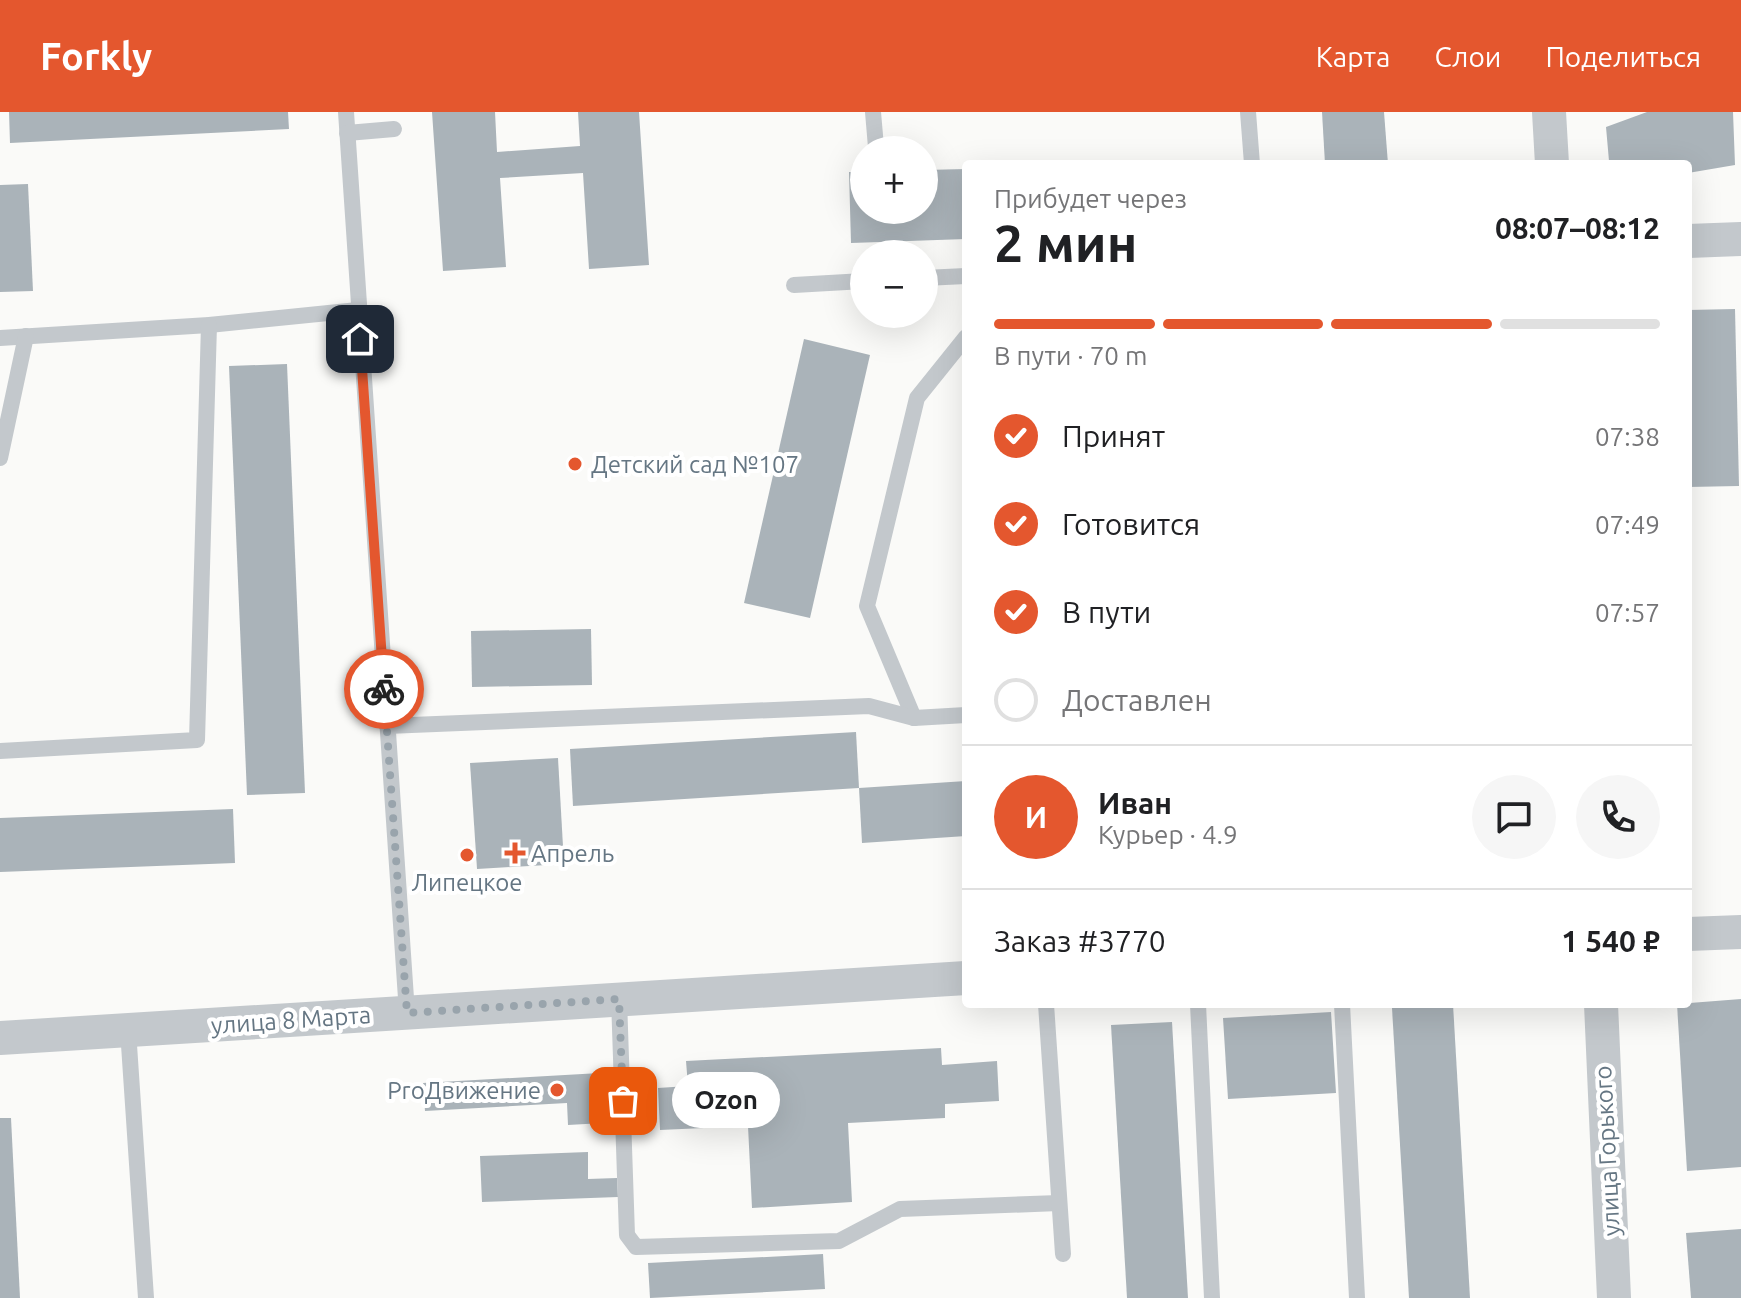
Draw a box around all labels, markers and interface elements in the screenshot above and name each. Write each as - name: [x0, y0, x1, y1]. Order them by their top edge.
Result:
- text: Forkly: [40, 35, 152, 77]
- text: Карта: [1316, 41, 1390, 72]
- text: Слои: [1434, 41, 1501, 72]
- text: Поделиться: [1545, 41, 1701, 72]
- map controls: [850, 136, 938, 328]
- button: +: [850, 136, 938, 224]
- text: Прибудет через: [994, 184, 1187, 213]
- text: 08:07–08:12: [1495, 211, 1660, 245]
- text: 2 мин: [994, 214, 1137, 272]
- button: −: [850, 240, 938, 328]
- pin: [326, 305, 394, 373]
- icon: home: [338, 317, 382, 361]
- text: В пути · 70 m: [994, 341, 1147, 370]
- icon: check: [994, 414, 1038, 458]
- text: Принят: [1062, 419, 1165, 453]
- text: 07:38: [1595, 422, 1660, 451]
- place label: Детский сад №107: [591, 451, 799, 478]
- marker: Детский сад №107: [566, 455, 584, 473]
- icon: check: [994, 502, 1038, 546]
- text: Готовится: [1062, 507, 1200, 541]
- text: 07:49: [1595, 510, 1660, 539]
- icon: check: [994, 590, 1038, 634]
- text: В пути: [1062, 595, 1151, 629]
- text: 07:57: [1595, 598, 1660, 627]
- courier: [344, 649, 424, 729]
- icon: bike: [362, 667, 406, 711]
- text: Доставлен: [1062, 683, 1212, 717]
- button: chat: [1472, 775, 1556, 859]
- button: phone: [1576, 775, 1660, 859]
- text: Иван: [1098, 786, 1172, 820]
- text: И: [1025, 800, 1047, 834]
- text: Курьер · 4.9: [1098, 820, 1238, 849]
- place label: Апрель: [531, 840, 614, 867]
- marker: Апрель: [506, 844, 524, 862]
- marker: Липецкое: [458, 846, 476, 864]
- place label: Липецкое: [412, 869, 522, 896]
- text: Заказ #3770: [994, 924, 1166, 958]
- text: 1 540 ₽: [1561, 924, 1660, 958]
- street label: улица 8 Марта: [210, 1001, 372, 1039]
- street label: улица Горького: [1589, 1065, 1625, 1237]
- pin: [589, 1067, 657, 1135]
- callout: Ozon: [671, 1073, 779, 1129]
- place label: ProДвижение: [387, 1077, 541, 1104]
- icon: bag: [601, 1079, 645, 1123]
- marker: ProДвижение: [548, 1081, 566, 1099]
- text: Ozon: [694, 1085, 758, 1114]

